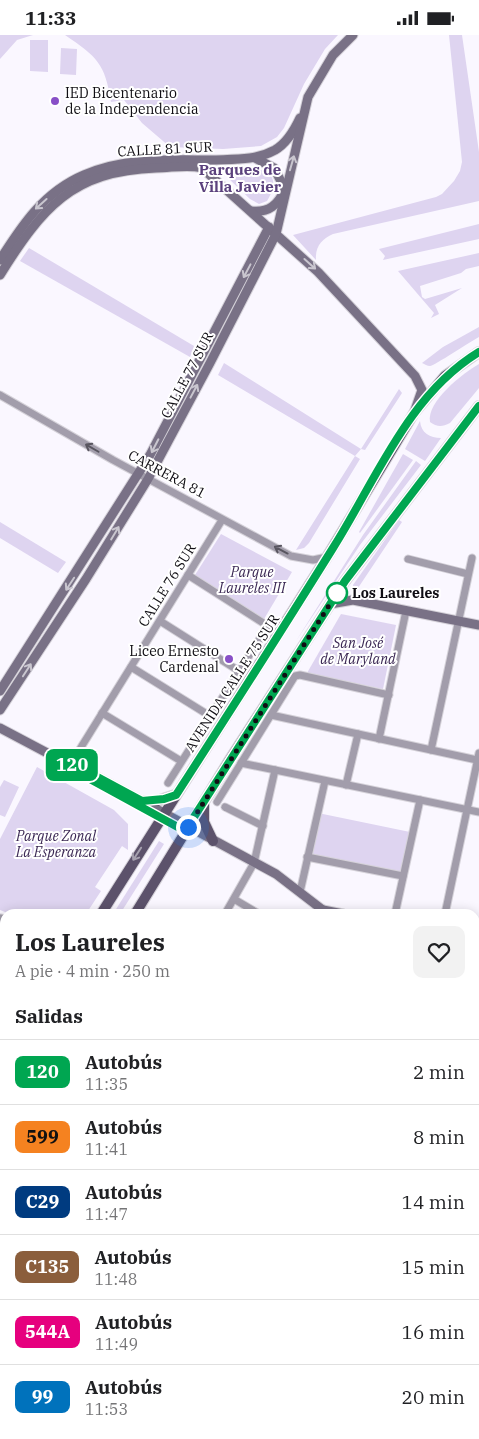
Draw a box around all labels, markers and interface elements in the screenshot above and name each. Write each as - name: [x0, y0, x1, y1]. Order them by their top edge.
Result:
- text: 11:33: [25, 6, 76, 30]
- place label: IED Bicentenario de la Independencia: [65, 84, 199, 118]
- marker: IED Bicentenario de la Independencia: [49, 95, 61, 107]
- street label: CALLE 81 SUR: [117, 137, 214, 160]
- one-way arrow: [287, 155, 297, 171]
- district label: Parques de Villa Javier: [199, 160, 282, 196]
- one-way arrow: [34, 198, 47, 210]
- one-way arrow: [303, 258, 316, 270]
- one-way arrow: [241, 263, 251, 277]
- street label: CALLE 77 SUR: [157, 328, 218, 421]
- one-way arrow: [189, 384, 199, 399]
- one-way arrow: [150, 438, 160, 453]
- one-way arrow: [85, 443, 99, 453]
- street label: CARRERA 81: [125, 446, 209, 502]
- one-way arrow: [110, 526, 120, 540]
- street label: CALLE 76 SUR: [134, 539, 200, 630]
- one-way arrow: [274, 545, 289, 555]
- park label: Parque Laureles III: [218, 563, 287, 597]
- one-way arrow: [64, 576, 74, 590]
- marker: Los Laureles: [326, 582, 348, 604]
- place label: Los Laureles: [352, 584, 440, 602]
- street label: AVENIDA CALLE 75 SUR: [181, 610, 284, 755]
- park label: San José de Maryland: [320, 634, 396, 668]
- place label: Liceo Ernesto Cardenal: [129, 642, 219, 676]
- marker: Liceo Ernesto Cardenal: [223, 653, 235, 665]
- one-way arrow: [22, 663, 32, 677]
- line badge: 120: [43, 749, 101, 781]
- text: 120: [56, 753, 88, 776]
- your location: [176, 815, 201, 840]
- park label: Parque Zonal La Esperanza: [15, 827, 97, 861]
- one-way arrow: [132, 847, 142, 861]
- text: Los Laureles: [15, 926, 165, 958]
- button: heart: [413, 926, 465, 978]
- text: A pie · 4 min · 250 m: [15, 961, 170, 981]
- text: Salidas: [15, 1004, 83, 1028]
- text: Autobús: [85, 1050, 162, 1074]
- text: 120: [26, 1060, 59, 1083]
- text: 2 min: [413, 1060, 465, 1084]
- text: 11:35: [85, 1074, 128, 1094]
- text: Autobús: [85, 1115, 162, 1139]
- text: 599: [26, 1125, 59, 1148]
- text: 8 min: [413, 1125, 465, 1149]
- text: 11:41: [85, 1139, 128, 1159]
- text: Autobús: [85, 1180, 162, 1204]
- text: C29: [26, 1190, 59, 1213]
- text: 14 min: [402, 1190, 465, 1214]
- text: 11:47: [85, 1204, 128, 1224]
- text: Autobús: [94, 1245, 172, 1269]
- text: C135: [25, 1255, 69, 1278]
- text: 15 min: [402, 1255, 465, 1279]
- text: 11:48: [94, 1269, 137, 1289]
- text: Autobús: [95, 1310, 172, 1334]
- text: 544A: [25, 1320, 70, 1343]
- text: 16 min: [402, 1320, 465, 1344]
- text: 11:49: [95, 1334, 138, 1354]
- text: Autobús: [85, 1375, 162, 1399]
- text: 99: [32, 1385, 53, 1408]
- text: 20 min: [402, 1385, 465, 1409]
- text: 11:53: [85, 1399, 128, 1419]

